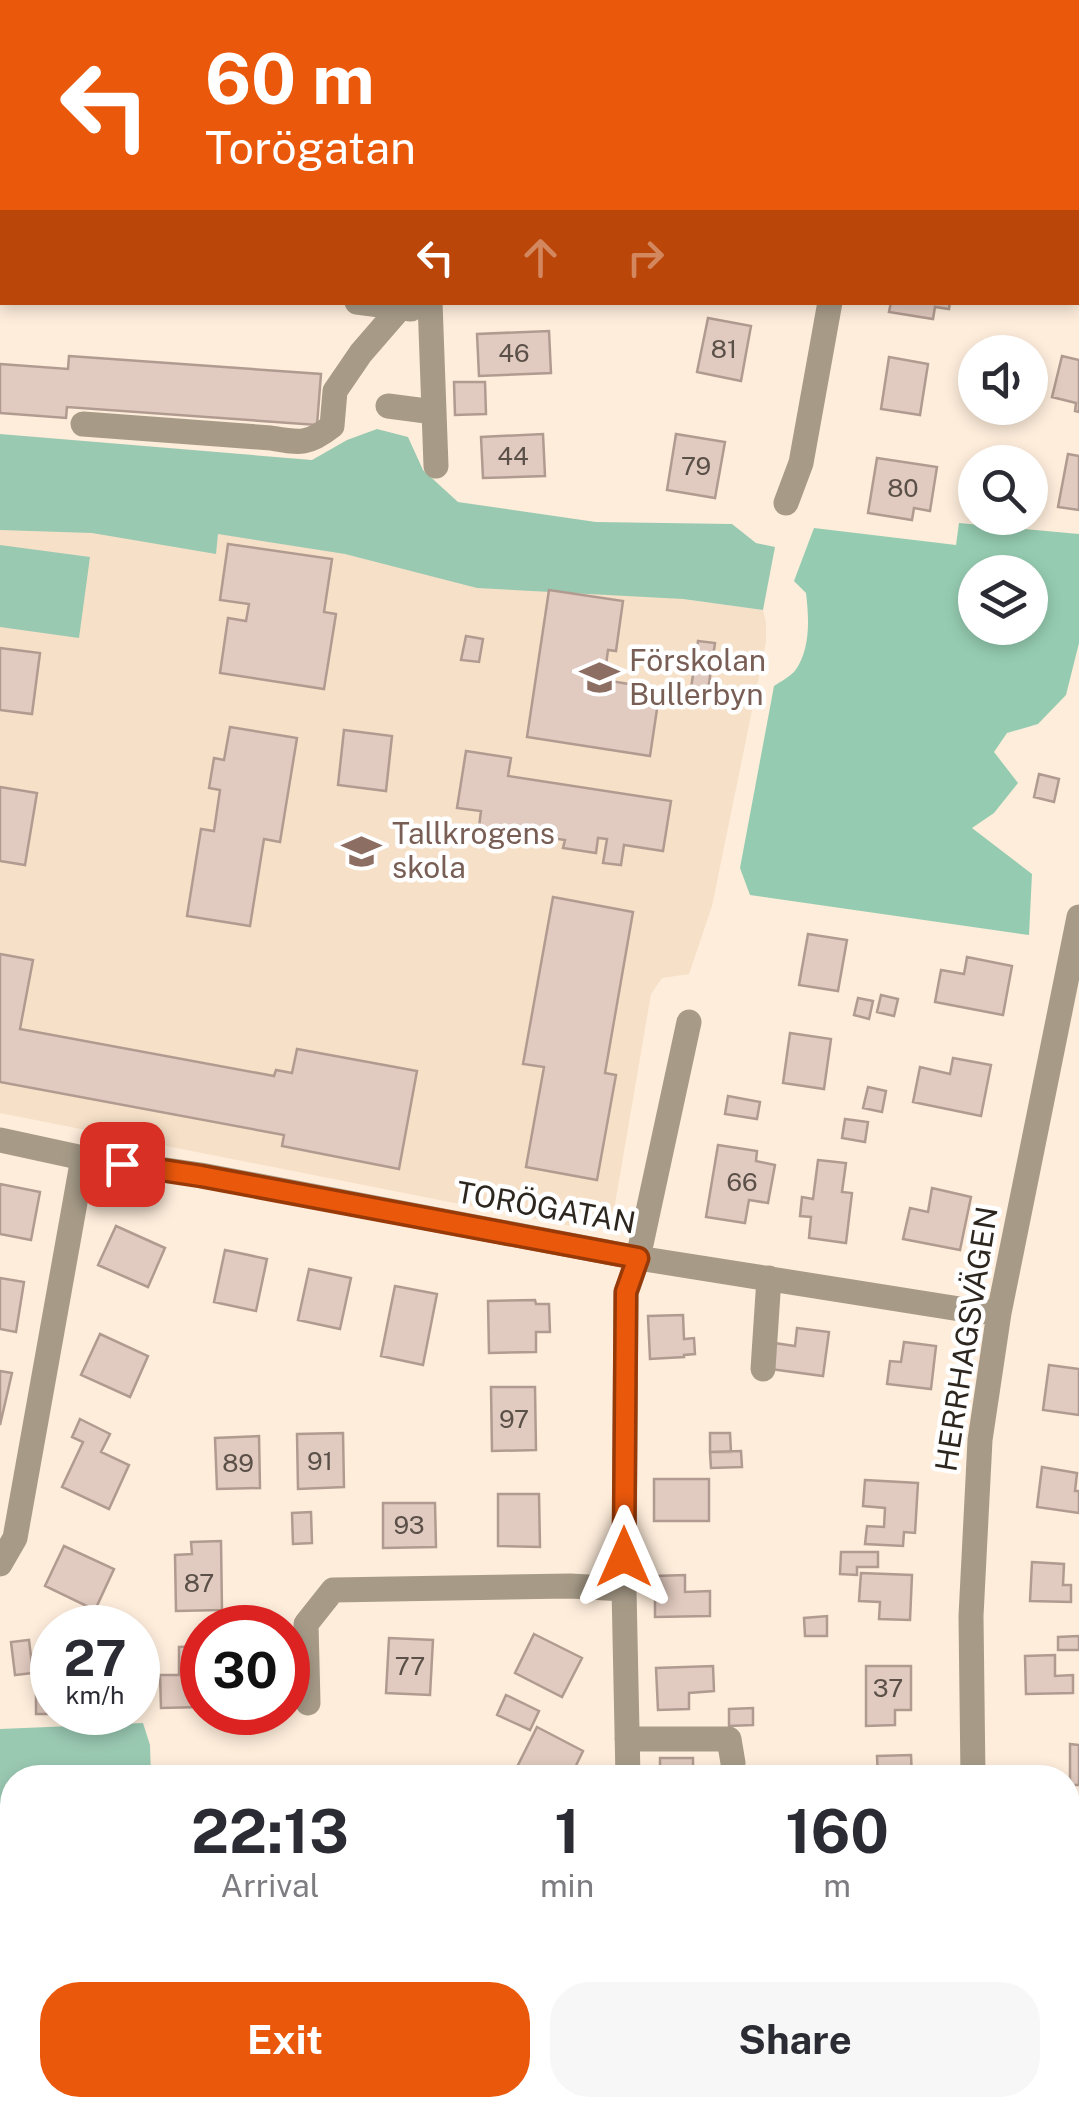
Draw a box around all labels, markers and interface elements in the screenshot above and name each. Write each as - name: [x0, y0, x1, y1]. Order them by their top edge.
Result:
- text: 60 m: [205, 37, 375, 120]
- icon: left: [40, 40, 170, 170]
- text: Torögatan: [205, 121, 416, 174]
- icon: left: [408, 230, 463, 285]
- icon: ahead: [513, 230, 568, 285]
- icon: right: [618, 230, 673, 285]
- house number: 81: [711, 334, 737, 364]
- map controls: [958, 335, 1048, 645]
- button: sound: [958, 335, 1048, 425]
- house number: 46: [498, 338, 530, 368]
- house number: 44: [497, 441, 529, 471]
- button: search: [958, 445, 1048, 535]
- house number: 79: [681, 451, 711, 481]
- house number: 80: [887, 473, 919, 503]
- button: layers: [958, 555, 1048, 645]
- place label: Förskolan Bullerbyn: [629, 642, 766, 712]
- school or university icon: Förskolan Bullerbyn: [578, 657, 620, 699]
- place label: Tallkrogens skola: [392, 815, 555, 885]
- school or university icon: Tallkrogens skola: [341, 830, 383, 872]
- pin: [80, 1122, 165, 1207]
- icon: arrive: [95, 1137, 150, 1192]
- house number: 66: [727, 1167, 757, 1197]
- street label: TORÖGATAN: [454, 1174, 639, 1240]
- street label: HERRHAGSVÄGEN: [927, 1204, 1005, 1474]
- house number: 97: [499, 1404, 529, 1434]
- house number: 91: [307, 1446, 333, 1476]
- house number: 89: [222, 1448, 254, 1478]
- position arrow: [572, 1505, 676, 1609]
- house number: 93: [393, 1510, 425, 1540]
- house number: 87: [184, 1568, 214, 1598]
- speed limit sign: 30: [180, 1605, 310, 1735]
- text: 27: [63, 1628, 127, 1687]
- house number: 77: [395, 1651, 425, 1681]
- house number: 37: [873, 1673, 903, 1703]
- text: km/h: [66, 1680, 124, 1710]
- text: 22:13: [191, 1796, 349, 1867]
- text: 1: [554, 1796, 580, 1867]
- text: 160: [785, 1796, 889, 1867]
- text: Arrival: [221, 1867, 319, 1904]
- text: min: [540, 1867, 594, 1904]
- text: m: [823, 1867, 851, 1904]
- button: Exit: [40, 1982, 530, 2097]
- button: Share: [550, 1982, 1040, 2097]

